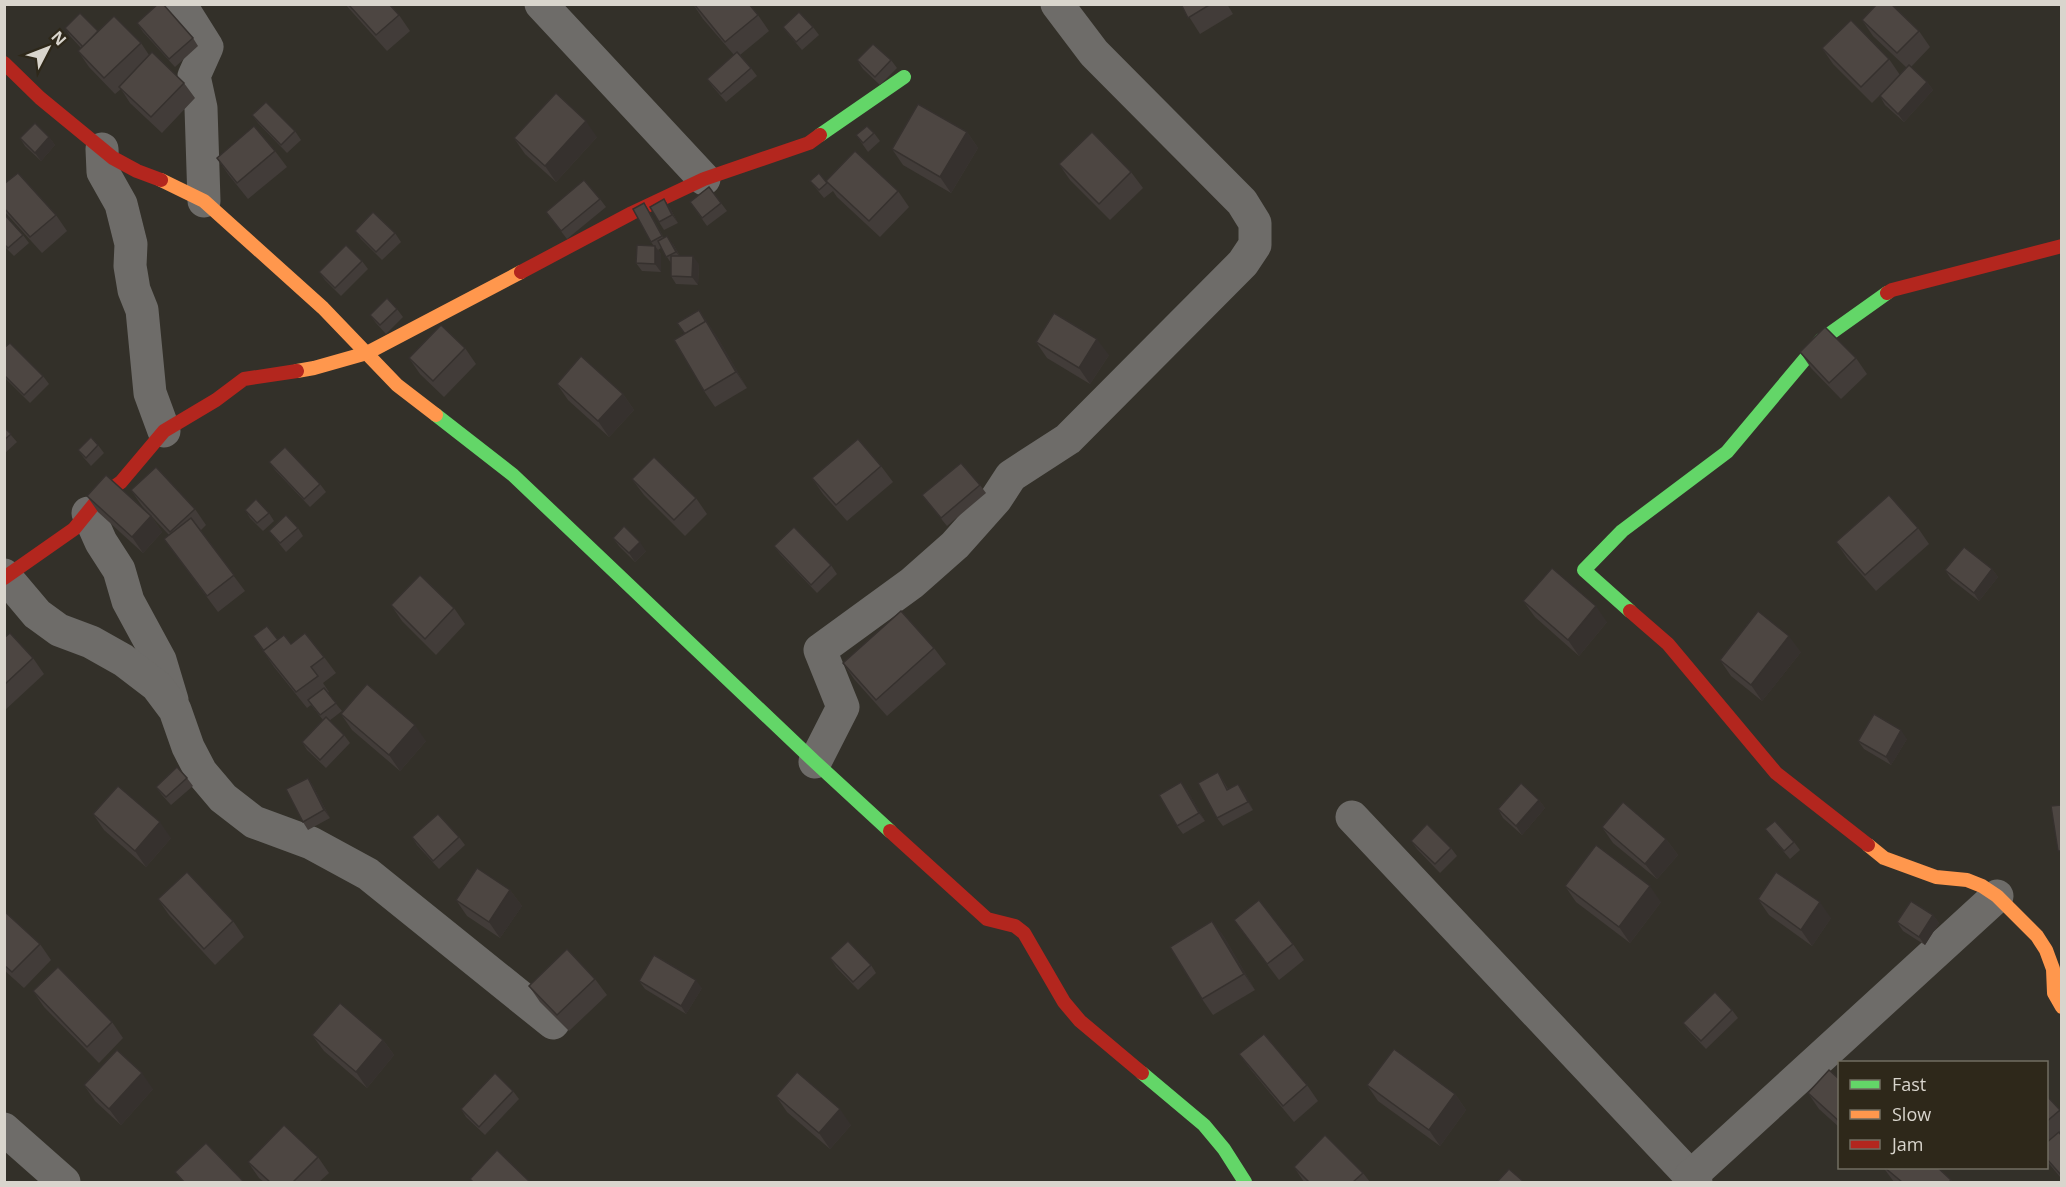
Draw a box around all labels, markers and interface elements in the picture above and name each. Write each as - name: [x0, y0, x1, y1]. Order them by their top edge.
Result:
- north arrow: [18, 18, 78, 78]
- text: N: [47, 26, 72, 50]
- legend: [1838, 1061, 2048, 1169]
- text: Fast: [1892, 1072, 1926, 1096]
- text: Slow: [1892, 1102, 1931, 1126]
- text: Jam: [1890, 1132, 1924, 1156]

